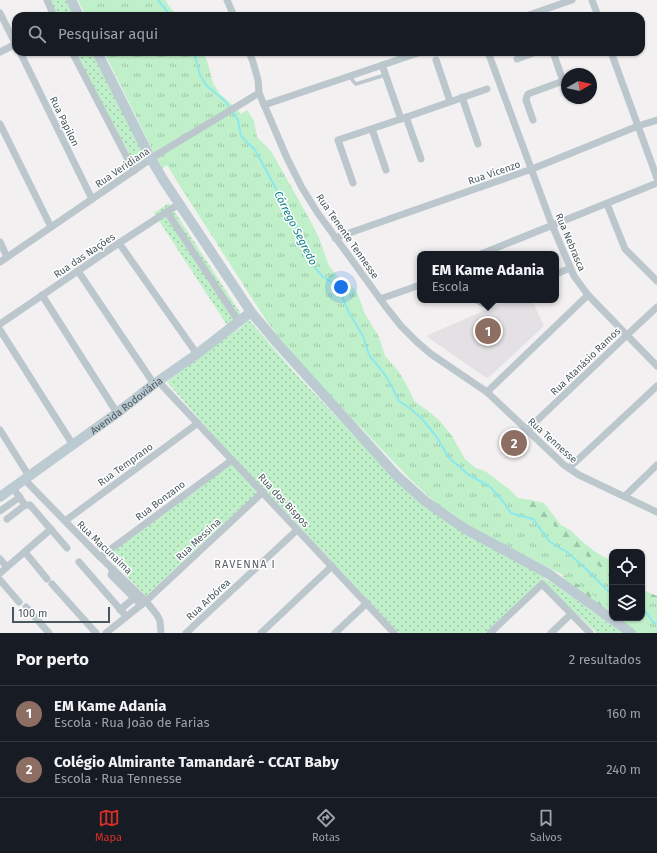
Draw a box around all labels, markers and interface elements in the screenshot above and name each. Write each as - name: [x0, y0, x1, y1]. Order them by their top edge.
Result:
- search box: [12, 12, 645, 56]
- icon: search: [26, 23, 48, 45]
- text: Pesquisar aqui: [58, 25, 158, 43]
- north arrow: [561, 68, 597, 104]
- street label: Rua Papilon: [47, 95, 81, 148]
- street label: Rua Veridiana: [93, 145, 152, 190]
- street label: Rua Vicenzo: [467, 158, 522, 187]
- water label: Córrego Segredo: [271, 189, 320, 268]
- street label: Rua Tenente Tennesse: [313, 192, 381, 281]
- street label: Rua Nebrasca: [552, 212, 588, 273]
- street label: Rua das Nações: [52, 231, 118, 281]
- popup: [417, 251, 559, 303]
- text: EM Kame Adania: [432, 261, 544, 279]
- your location: [331, 277, 351, 297]
- text: Escola: [432, 279, 469, 294]
- pin: 1: [475, 316, 501, 346]
- street label: Rua Atanásio Ramos: [548, 325, 623, 398]
- street label: Avenida Rodoviária: [88, 375, 165, 437]
- street label: Rua Tennesse: [525, 416, 579, 466]
- pin: 2: [501, 428, 527, 458]
- street label: Rua Temprano: [96, 441, 156, 489]
- street label: Rua dos Bispos: [255, 471, 311, 530]
- street label: Rua Bonzano: [133, 478, 188, 523]
- street label: Rua Messina: [174, 516, 223, 563]
- street label: Rua Macunaíma: [74, 518, 135, 577]
- map controls: [609, 549, 645, 621]
- button: locate: [609, 549, 645, 585]
- district label: RAVENNA I: [214, 558, 276, 571]
- street label: Rua Arbórea: [184, 576, 233, 623]
- button: layers: [609, 585, 645, 621]
- scale bar: [12, 605, 110, 624]
- text: 100 m: [18, 607, 47, 620]
- text: Por perto: [16, 649, 89, 670]
- text: 2 resultados: [569, 652, 641, 667]
- text: EM Kame Adania: [54, 697, 167, 715]
- text: 1: [26, 706, 32, 721]
- text: 160 m: [607, 706, 641, 721]
- text: Escola · Rua João de Farias: [54, 715, 210, 730]
- text: Colégio Almirante Tamandaré - CCAT Baby: [54, 753, 339, 771]
- text: 2: [26, 762, 32, 777]
- text: 240 m: [606, 762, 641, 777]
- text: Escola · Rua Tennesse: [54, 771, 182, 786]
- tab: Mapa: [95, 807, 122, 844]
- tab: Rotas: [312, 807, 340, 844]
- tab: Salvos: [530, 807, 562, 844]

